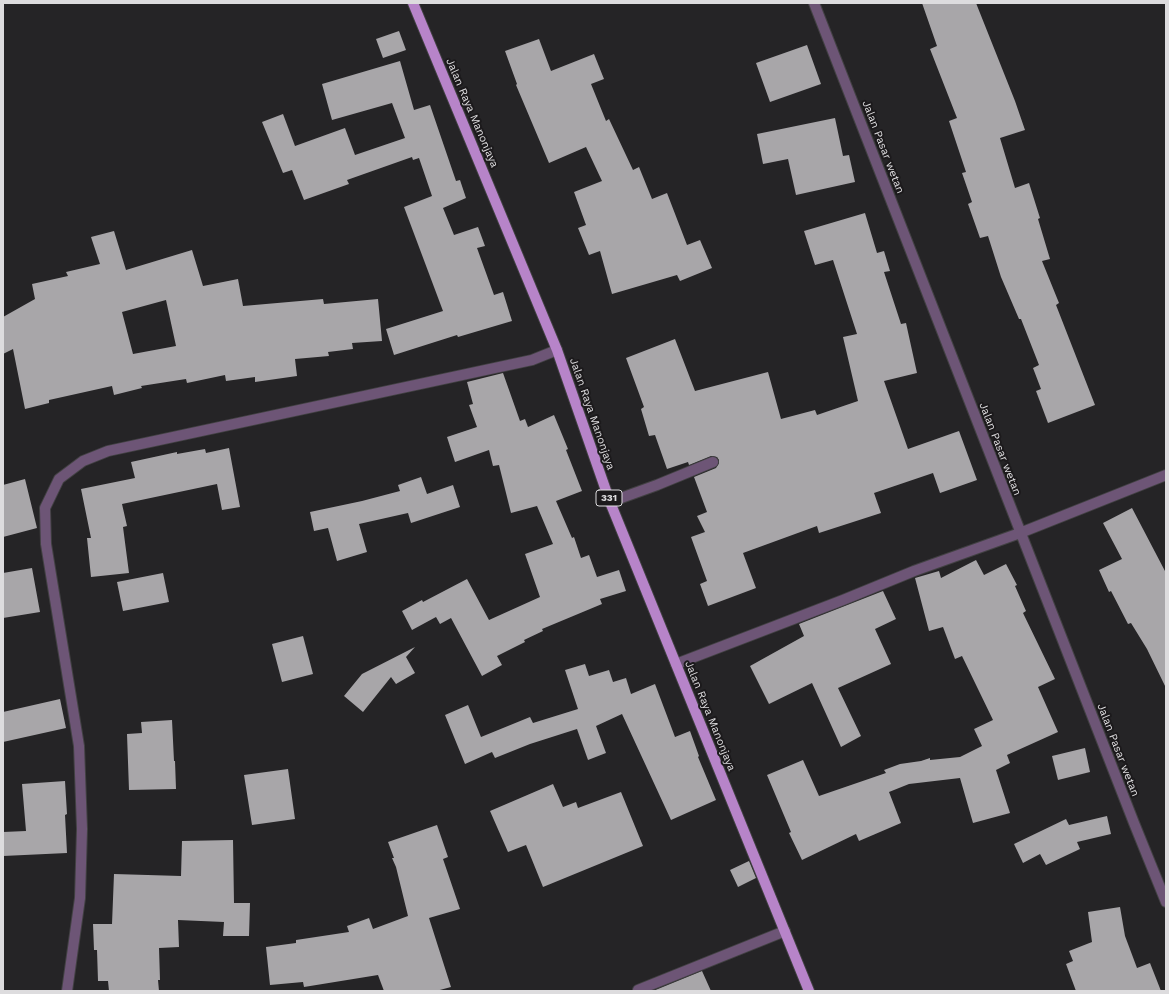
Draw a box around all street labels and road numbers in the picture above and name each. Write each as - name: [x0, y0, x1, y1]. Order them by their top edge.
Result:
- street label: Jalan Raya Manonjaya: [443, 56, 501, 170]
- street label: Jalan Pasar wetan: [859, 99, 907, 195]
- street label: Jalan Raya Manonjaya: [567, 356, 617, 472]
- street label: Jalan Pasar wetan: [976, 401, 1024, 497]
- road number: 331: [596, 490, 622, 506]
- street label: Jalan Raya Manonjaya: [682, 659, 738, 773]
- street label: Jalan Pasar wetan: [1094, 702, 1142, 798]

